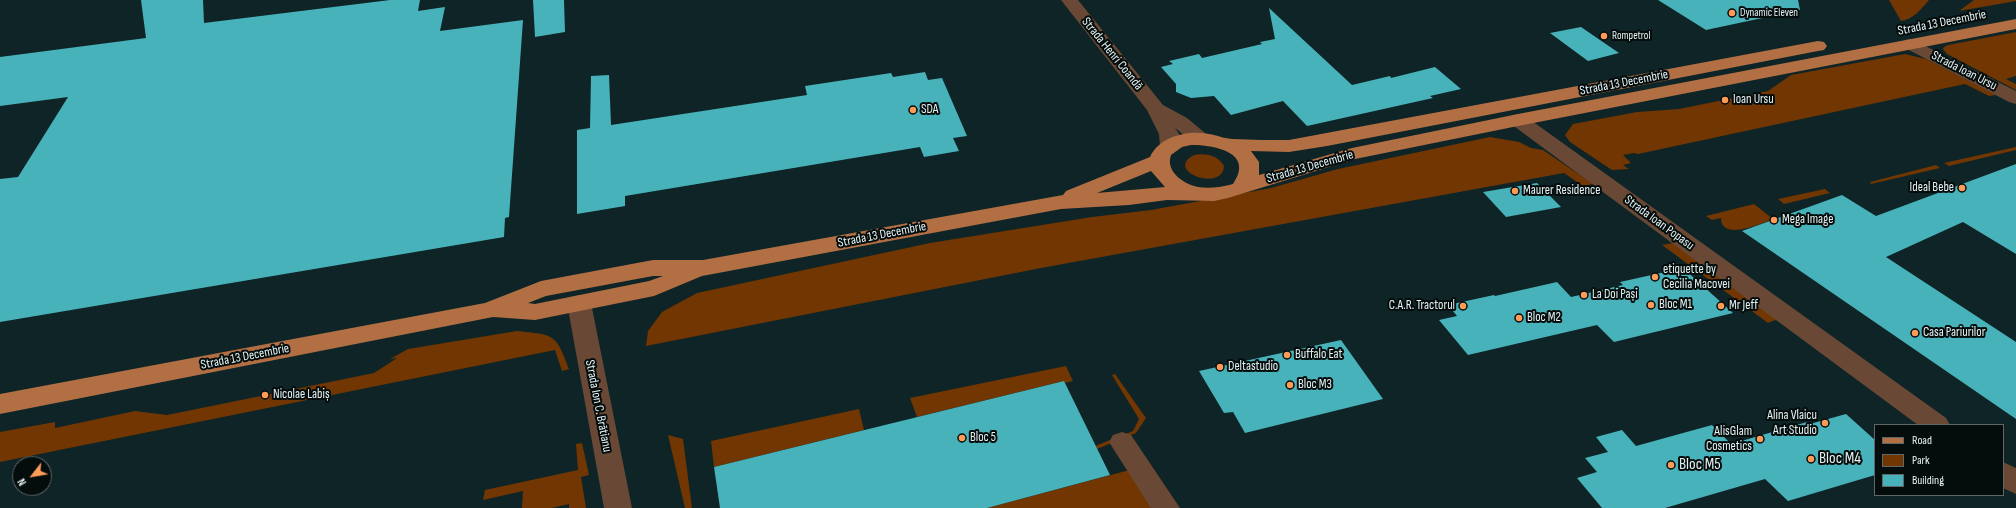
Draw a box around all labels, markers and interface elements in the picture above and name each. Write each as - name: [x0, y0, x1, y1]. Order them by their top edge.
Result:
- place label: Dynamic Eleven: [1740, 6, 1798, 20]
- street label: Strada 13 Decembrie: [1896, 7, 1988, 39]
- marker: Dynamic Eleven: [1727, 8, 1737, 18]
- street label: Strada Henri Coandă: [1078, 15, 1146, 93]
- place label: Rompetrol: [1612, 29, 1650, 43]
- marker: Rompetrol: [1599, 31, 1609, 41]
- street label: Strada Ioan Ursu: [1929, 48, 1999, 94]
- street label: Strada 13 Decembrie: [1578, 67, 1670, 99]
- place label: Ioan Ursu: [1733, 92, 1774, 108]
- marker: Ioan Ursu: [1720, 95, 1730, 105]
- place label: SDA: [921, 102, 938, 118]
- marker: SDA: [908, 105, 918, 115]
- street label: Strada 13 Decembrie: [1265, 147, 1355, 187]
- place label: Ideal Bebe: [1910, 180, 1954, 196]
- place label: Maurer Residence: [1523, 183, 1600, 199]
- marker: Ideal Bebe: [1957, 183, 1967, 193]
- marker: Maurer Residence: [1510, 186, 1520, 196]
- street label: Strada Ioan Popasu: [1621, 192, 1697, 254]
- place label: Mega Image: [1782, 212, 1833, 228]
- marker: Mega Image: [1769, 215, 1779, 225]
- street label: Strada 13 Decembrie: [836, 219, 928, 251]
- place label: etiquette by Cecilia Macovei: [1663, 262, 1730, 293]
- marker: etiquette by Cecilia Macovei: [1650, 272, 1660, 282]
- place label: La Doi Pași: [1592, 287, 1638, 303]
- marker: La Doi Pași: [1579, 290, 1589, 300]
- place label: Bloc M1: [1659, 297, 1692, 313]
- place label: C.A.R. Tractorul: [1389, 298, 1455, 314]
- place label: Mr Jeff: [1729, 298, 1758, 314]
- marker: Bloc M1: [1646, 300, 1656, 310]
- marker: C.A.R. Tractorul: [1458, 301, 1468, 311]
- marker: Mr Jeff: [1716, 301, 1726, 311]
- place label: Bloc M2: [1527, 310, 1561, 326]
- marker: Bloc M2: [1514, 313, 1524, 323]
- place label: Casa Pariurilor: [1923, 325, 1985, 341]
- marker: Casa Pariurilor: [1910, 328, 1920, 338]
- street label: Strada 13 Decembrie: [199, 341, 291, 373]
- place label: Buffalo Eat: [1295, 347, 1343, 363]
- marker: Buffalo Eat: [1282, 350, 1292, 360]
- street label: Strada Ion C. Brătianu: [581, 359, 615, 453]
- place label: Deltastudio: [1228, 359, 1278, 375]
- marker: Deltastudio: [1215, 362, 1225, 372]
- place label: Bloc M3: [1298, 377, 1332, 393]
- marker: Bloc M3: [1285, 380, 1295, 390]
- place label: Nicolae Labiș: [273, 387, 330, 403]
- marker: Nicolae Labiș: [260, 390, 270, 400]
- place label: Alina Vlaicu Art Studio: [1767, 408, 1817, 439]
- marker: Alina Vlaicu Art Studio: [1820, 418, 1830, 428]
- place label: AlisGlam Cosmetics: [1706, 424, 1752, 455]
- legend: [1874, 424, 2004, 496]
- place label: Bloc 5: [970, 430, 996, 446]
- marker: Bloc 5: [957, 433, 967, 443]
- text: Road: [1912, 433, 1932, 448]
- marker: AlisGlam Cosmetics: [1755, 434, 1765, 444]
- place label: Bloc M4: [1819, 449, 1861, 469]
- text: Park: [1912, 453, 1930, 468]
- marker: Bloc M4: [1806, 454, 1816, 464]
- place label: Bloc M5: [1679, 455, 1721, 475]
- north arrow: [12, 456, 52, 496]
- marker: Bloc M5: [1666, 460, 1676, 470]
- text: Building: [1912, 473, 1944, 488]
- text: N: [15, 476, 29, 488]

